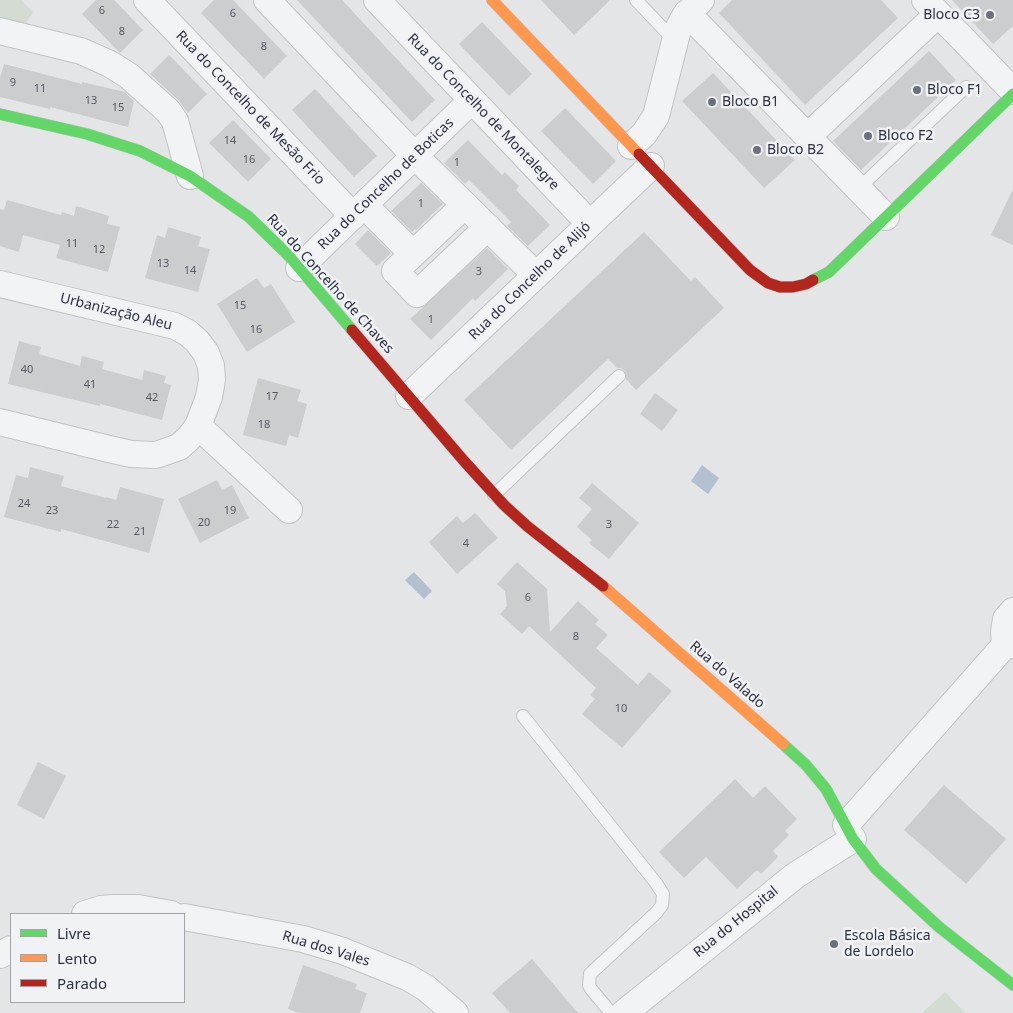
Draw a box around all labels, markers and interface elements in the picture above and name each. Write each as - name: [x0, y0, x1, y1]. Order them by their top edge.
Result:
- house number: 6: [99, 4, 105, 18]
- house number: 6: [230, 7, 236, 21]
- place label: Bloco C3: [923, 7, 980, 23]
- marker: Bloco C3: [984, 9, 996, 21]
- house number: 8: [119, 25, 125, 39]
- street label: Rua do Concelho de Mesão Frio: [172, 28, 328, 188]
- street label: Rua do Concelho de Montalegre: [404, 30, 562, 194]
- house number: 8: [261, 40, 267, 54]
- house number: 9: [10, 76, 16, 90]
- house number: 11: [34, 82, 46, 96]
- place label: Bloco F1: [927, 82, 982, 98]
- marker: Bloco F1: [911, 84, 923, 96]
- house number: 13: [85, 94, 97, 108]
- place label: Bloco B1: [722, 94, 779, 110]
- marker: Bloco B1: [706, 96, 718, 108]
- house number: 15: [112, 101, 124, 115]
- street label: Rua do Concelho de Boticas: [315, 115, 457, 253]
- place label: Bloco F2: [878, 128, 933, 144]
- marker: Bloco F2: [862, 130, 874, 142]
- house number: 14: [224, 134, 236, 148]
- place label: Bloco B2: [767, 142, 824, 158]
- marker: Bloco B2: [751, 144, 763, 156]
- house number: 16: [243, 153, 255, 167]
- house number: 1: [454, 156, 460, 170]
- house number: 1: [418, 197, 424, 211]
- street label: Rua do Concelho de Chaves: [263, 211, 397, 357]
- street label: Rua do Concelho de Alijó: [466, 218, 594, 344]
- house number: 11: [66, 237, 78, 251]
- house number: 12: [93, 243, 105, 257]
- house number: 13: [157, 257, 169, 271]
- house number: 14: [184, 264, 196, 278]
- house number: 3: [476, 265, 482, 279]
- street label: Urbanização Aleu: [58, 290, 174, 334]
- house number: 15: [234, 299, 246, 313]
- house number: 1: [428, 313, 434, 327]
- house number: 16: [250, 323, 262, 337]
- house number: 40: [21, 363, 33, 377]
- house number: 41: [84, 378, 96, 392]
- house number: 17: [266, 390, 278, 404]
- house number: 42: [146, 391, 158, 405]
- house number: 18: [258, 418, 270, 432]
- house number: 24: [18, 497, 30, 511]
- house number: 23: [46, 504, 58, 518]
- house number: 19: [224, 504, 236, 518]
- house number: 20: [198, 516, 210, 530]
- house number: 22: [107, 518, 119, 532]
- house number: 3: [606, 518, 612, 532]
- house number: 21: [134, 525, 146, 539]
- house number: 4: [463, 537, 469, 551]
- house number: 6: [525, 591, 531, 605]
- house number: 8: [573, 630, 579, 644]
- street label: Rua do Valado: [686, 638, 768, 712]
- house number: 10: [615, 702, 627, 716]
- street label: Rua do Hospital: [690, 883, 782, 961]
- legend: [10, 913, 185, 1003]
- text: Livre: [57, 923, 91, 943]
- street label: Rua dos Vales: [280, 928, 372, 970]
- place label: Escola Básica de Lordelo: [844, 928, 931, 960]
- marker: Escola Básica de Lordelo: [828, 938, 840, 950]
- text: Lento: [57, 948, 97, 968]
- text: Parado: [57, 973, 107, 993]

